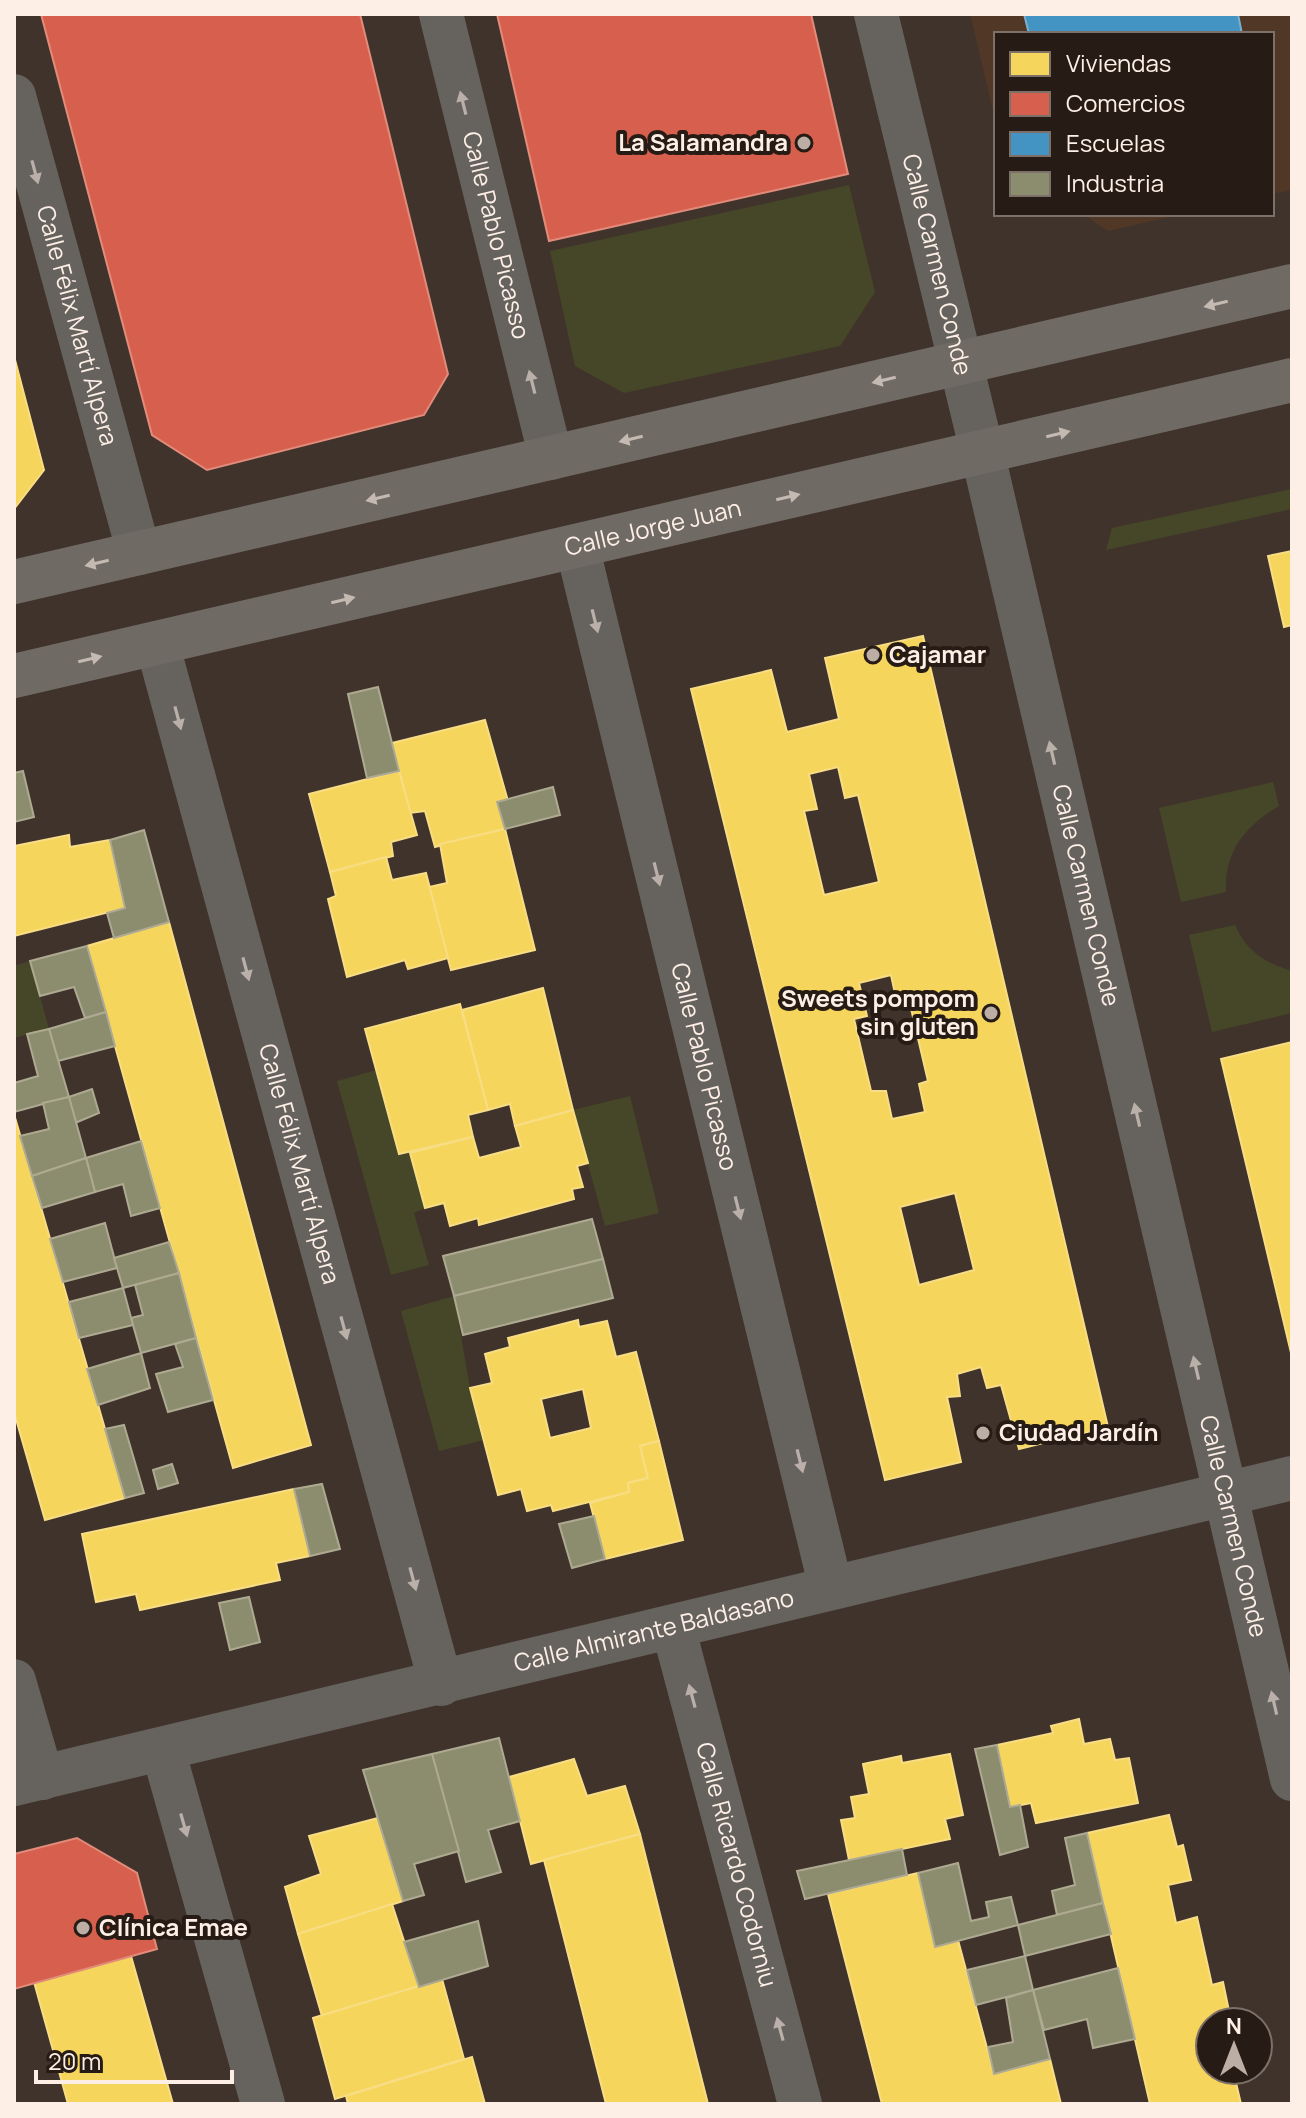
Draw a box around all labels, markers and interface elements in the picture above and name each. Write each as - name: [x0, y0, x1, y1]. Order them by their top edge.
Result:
- legend: [994, 32, 1274, 216]
- text: Viviendas: [1066, 46, 1171, 79]
- text: Comercios: [1066, 86, 1185, 119]
- one-way arrow: [456, 90, 468, 115]
- place label: La Salamandra: [618, 125, 788, 158]
- text: Escuelas: [1066, 126, 1165, 159]
- street label: Calle Pablo Picasso: [456, 128, 539, 342]
- marker: La Salamandra: [795, 134, 813, 152]
- street label: Calle Carmen Conde: [896, 150, 981, 378]
- one-way arrow: [29, 159, 41, 184]
- text: Industria: [1066, 166, 1164, 199]
- street label: Calle Félix Martí Alpera: [30, 201, 127, 449]
- one-way arrow: [1203, 298, 1228, 311]
- one-way arrow: [525, 370, 538, 395]
- one-way arrow: [871, 374, 896, 387]
- one-way arrow: [1046, 427, 1071, 440]
- one-way arrow: [618, 433, 643, 446]
- street label: Calle Jorge Juan: [561, 490, 744, 563]
- one-way arrow: [775, 490, 800, 503]
- one-way arrow: [365, 492, 390, 505]
- one-way arrow: [84, 557, 109, 570]
- one-way arrow: [331, 593, 356, 606]
- one-way arrow: [589, 609, 602, 634]
- place label: Cajamar: [889, 637, 986, 670]
- marker: Cajamar: [864, 646, 882, 664]
- one-way arrow: [78, 652, 103, 665]
- one-way arrow: [172, 706, 184, 731]
- one-way arrow: [1045, 740, 1058, 765]
- street label: Calle Carmen Conde: [1045, 781, 1129, 1009]
- one-way arrow: [651, 862, 663, 887]
- one-way arrow: [241, 957, 253, 982]
- street label: Calle Pablo Picasso: [664, 959, 747, 1174]
- place label: Sweets pompom sin gluten: [781, 981, 975, 1042]
- marker: Sweets pompom sin gluten: [982, 1004, 1000, 1022]
- street label: Calle Félix Martí Alpera: [252, 1040, 349, 1287]
- one-way arrow: [1130, 1103, 1143, 1128]
- one-way arrow: [732, 1196, 745, 1221]
- one-way arrow: [339, 1315, 351, 1340]
- one-way arrow: [1190, 1356, 1202, 1381]
- street label: Calle Carmen Conde: [1193, 1412, 1276, 1640]
- place label: Ciudad Jardín: [999, 1415, 1158, 1448]
- marker: Ciudad Jardín: [974, 1424, 992, 1442]
- one-way arrow: [794, 1448, 806, 1473]
- one-way arrow: [407, 1567, 420, 1591]
- street label: Calle Almirante Baldasano: [510, 1580, 797, 1679]
- one-way arrow: [685, 1684, 697, 1709]
- one-way arrow: [1267, 1691, 1280, 1716]
- street label: Calle Ricardo Codorniu: [689, 1738, 786, 1990]
- one-way arrow: [179, 1812, 191, 1837]
- place label: Clínica Emae: [99, 1910, 248, 1943]
- marker: Clínica Emae: [74, 1919, 92, 1937]
- north arrow: [1194, 2006, 1274, 2086]
- text: N: [1226, 2011, 1242, 2041]
- one-way arrow: [773, 2016, 785, 2041]
- scale bar: [36, 2034, 232, 2084]
- text: 20 m: [48, 2044, 101, 2077]

